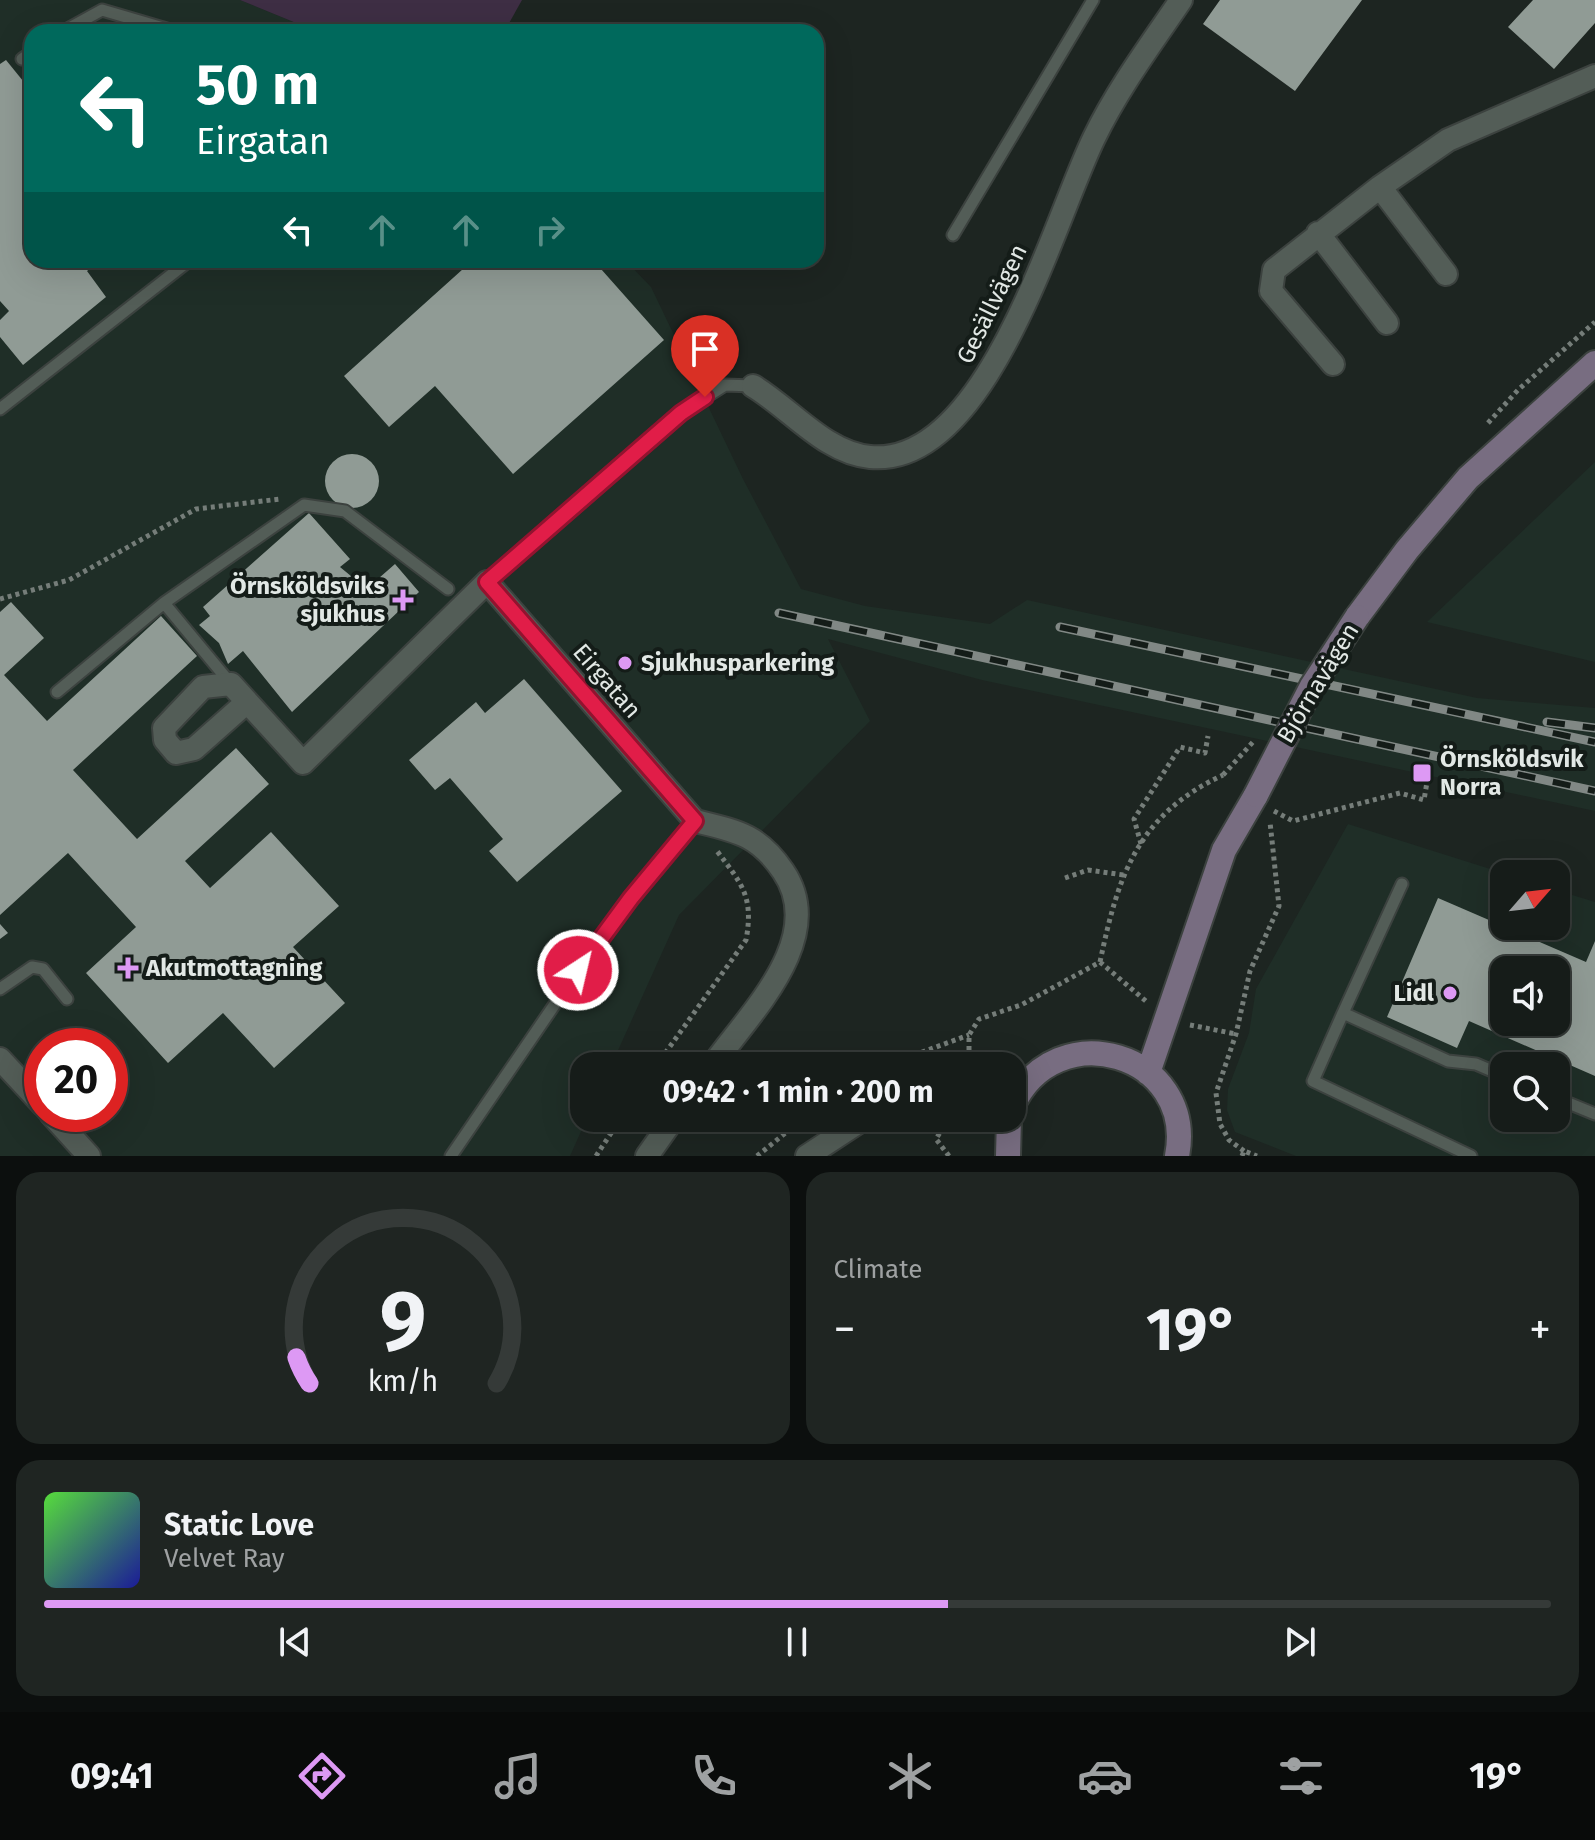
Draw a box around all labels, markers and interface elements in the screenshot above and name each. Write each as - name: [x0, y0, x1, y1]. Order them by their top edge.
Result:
- text: 50 m: [196, 52, 319, 119]
- icon: left: [64, 56, 168, 160]
- text: Eirgatan: [196, 120, 330, 164]
- icon: left: [276, 208, 320, 252]
- icon: ahead: [360, 208, 404, 252]
- icon: ahead: [444, 208, 488, 252]
- icon: right: [528, 208, 572, 252]
- street label: Gesällvägen: [951, 240, 1033, 368]
- pin: [671, 315, 739, 397]
- icon: arrive: [683, 327, 727, 371]
- place label: Örnsköldsviks sjukhus: [230, 572, 385, 628]
- marker: Örnsköldsviks sjukhus: [392, 589, 414, 611]
- street label: Björnavägen: [1271, 618, 1365, 748]
- street label: Eirgatan: [567, 638, 647, 724]
- place label: Sjukhusparkering: [641, 649, 835, 677]
- marker: Sjukhusparkering: [616, 654, 634, 672]
- place label: Örnsköldsvik Norra: [1440, 745, 1584, 801]
- marker: Örnsköldsvik Norra: [1411, 762, 1433, 784]
- north arrow: [1490, 860, 1570, 940]
- map controls: [1490, 860, 1570, 1132]
- position arrow: [536, 928, 620, 1012]
- place label: Akutmottagning: [145, 954, 323, 982]
- button: sound: [1490, 956, 1570, 1036]
- marker: Akutmottagning: [117, 957, 139, 979]
- place label: Lidl: [1393, 979, 1435, 1007]
- marker: Lidl: [1441, 984, 1459, 1002]
- speed limit sign: 20: [24, 1028, 128, 1132]
- button: search: [1490, 1052, 1570, 1132]
- text: 09:42 · 1 min · 200 m: [662, 1074, 934, 1110]
- text: Climate: [834, 1254, 922, 1285]
- text: 9: [379, 1272, 426, 1372]
- text: 19°: [1146, 1294, 1239, 1366]
- text: −: [834, 1303, 856, 1356]
- text: +: [1529, 1303, 1551, 1356]
- text: km/h: [367, 1364, 438, 1399]
- text: Static Love: [164, 1507, 314, 1543]
- text: Velvet Ray: [164, 1543, 284, 1574]
- icon: previous: [273, 1620, 317, 1664]
- icon: pause: [775, 1620, 819, 1664]
- icon: next: [1278, 1620, 1322, 1664]
- icon: directions: [294, 1748, 350, 1804]
- icon: music: [490, 1748, 546, 1804]
- icon: phone: [686, 1748, 742, 1804]
- icon: climate: [882, 1748, 938, 1804]
- icon: car: [1077, 1748, 1133, 1804]
- icon: filters: [1273, 1748, 1329, 1804]
- text: 09:41: [70, 1754, 154, 1798]
- text: 19°: [1469, 1754, 1525, 1798]

